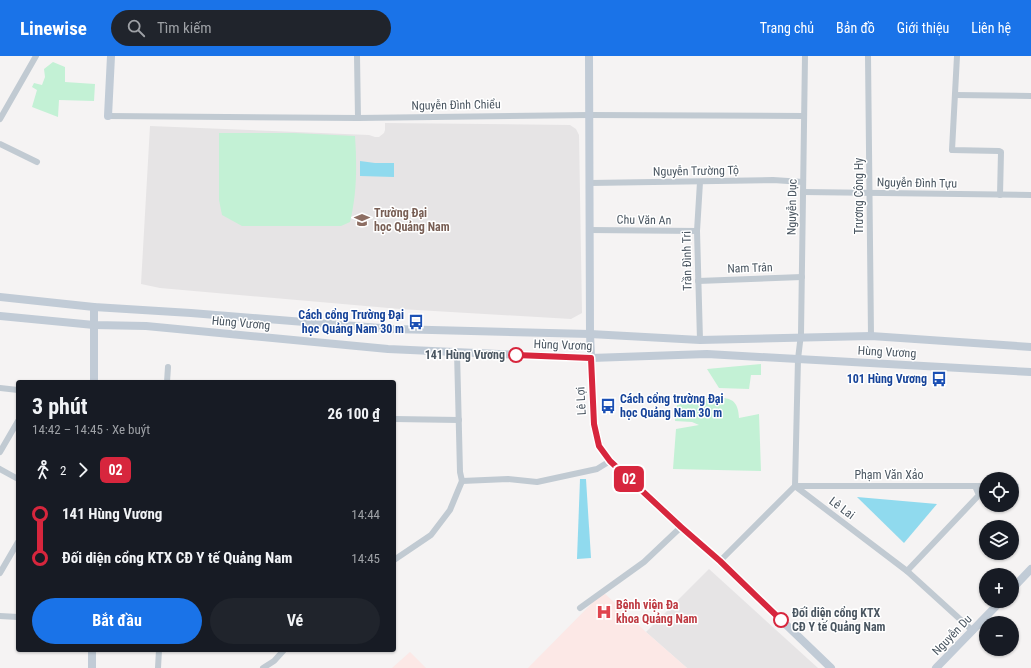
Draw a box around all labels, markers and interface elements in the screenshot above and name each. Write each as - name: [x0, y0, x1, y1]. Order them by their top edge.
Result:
- search box: [111, 10, 391, 46]
- text: Linewise: [20, 17, 87, 40]
- icon: search: [125, 17, 147, 39]
- text: Tìm kiếm: [157, 19, 211, 37]
- text: Trang chủ: [760, 20, 814, 36]
- text: Bản đồ: [836, 20, 875, 36]
- text: Giới thiệu: [897, 20, 949, 36]
- text: Liên hệ: [971, 20, 1011, 36]
- street label: Nguyễn Đình Chiểu: [411, 97, 501, 113]
- street label: Trương Công Hy: [852, 158, 866, 234]
- street label: Nguyễn Trường Tộ: [653, 163, 739, 179]
- street label: Nguyễn Đình Tựu: [877, 175, 957, 191]
- street label: Nguyễn Dục: [785, 178, 799, 235]
- place label: Trường Đại học Quảng Nam: [374, 206, 450, 234]
- school or university icon: Trường Đại học Quảng Nam: [353, 211, 371, 229]
- street label: Chu Văn An: [617, 213, 672, 227]
- street label: Trần Đình Tri: [679, 231, 695, 291]
- street label: Nam Trân: [727, 260, 773, 276]
- place label: Cách cổng Trường Đại học Quảng Nam 30 m: [298, 308, 404, 336]
- street label: Hùng Vương: [211, 313, 271, 333]
- bus stop icon: Cách cổng Trường Đại học Quảng Nam 30 m: [407, 313, 425, 331]
- street label: Hùng Vương: [533, 337, 593, 353]
- street label: Hùng Vương: [857, 343, 917, 361]
- marker: 141 Hùng Vương: [508, 347, 524, 363]
- place label: 141 Hùng Vương: [425, 348, 505, 362]
- bus stop icon: 101 Hùng Vương: [930, 370, 948, 388]
- place label: 101 Hùng Vương: [847, 372, 927, 386]
- street label: Lê Lợi: [573, 386, 589, 416]
- place label: Cách cổng trường Đại học Quảng Nam 30 m: [620, 392, 724, 420]
- text: 3 phút: [32, 394, 87, 419]
- bus stop icon: Cách cổng trường Đại học Quảng Nam 30 m: [599, 397, 617, 415]
- text: 26 100 ₫: [328, 405, 380, 423]
- text: 14:42 – 14:45 · Xe buýt: [32, 422, 150, 437]
- icon: walk: [32, 459, 54, 481]
- icon: forward: [72, 459, 94, 481]
- text: 02: [108, 462, 123, 478]
- text: 2: [60, 463, 66, 478]
- line badge: 02: [611, 466, 647, 492]
- street label: Phạm Văn Xảo: [854, 468, 924, 482]
- text: 02: [622, 471, 636, 487]
- map controls: [979, 472, 1019, 656]
- button: locate: [979, 472, 1019, 512]
- street label: Lê Lai: [826, 494, 858, 522]
- text: 141 Hùng Vương: [62, 505, 162, 523]
- text: 14:44: [351, 507, 380, 522]
- button: layers: [979, 520, 1019, 560]
- text: Đối diện cổng KTX CĐ Y tế Quảng Nam: [62, 549, 292, 567]
- text: 14:45: [351, 551, 380, 566]
- button: +: [979, 568, 1019, 608]
- button: Bắt đầu: [32, 598, 202, 644]
- button: Vé: [210, 598, 380, 644]
- place label: Bệnh viện Đa khoa Quảng Nam: [616, 598, 698, 626]
- hospital icon: Bệnh viện Đa khoa Quảng Nam: [595, 603, 613, 621]
- place label: Đối diện cổng KTX CĐ Y tế Quảng Nam: [792, 606, 886, 634]
- marker: Đối diện cổng KTX CĐ Y tế Quảng Nam: [773, 612, 789, 628]
- street label: Nguyễn Du: [929, 612, 975, 658]
- button: −: [979, 616, 1019, 656]

